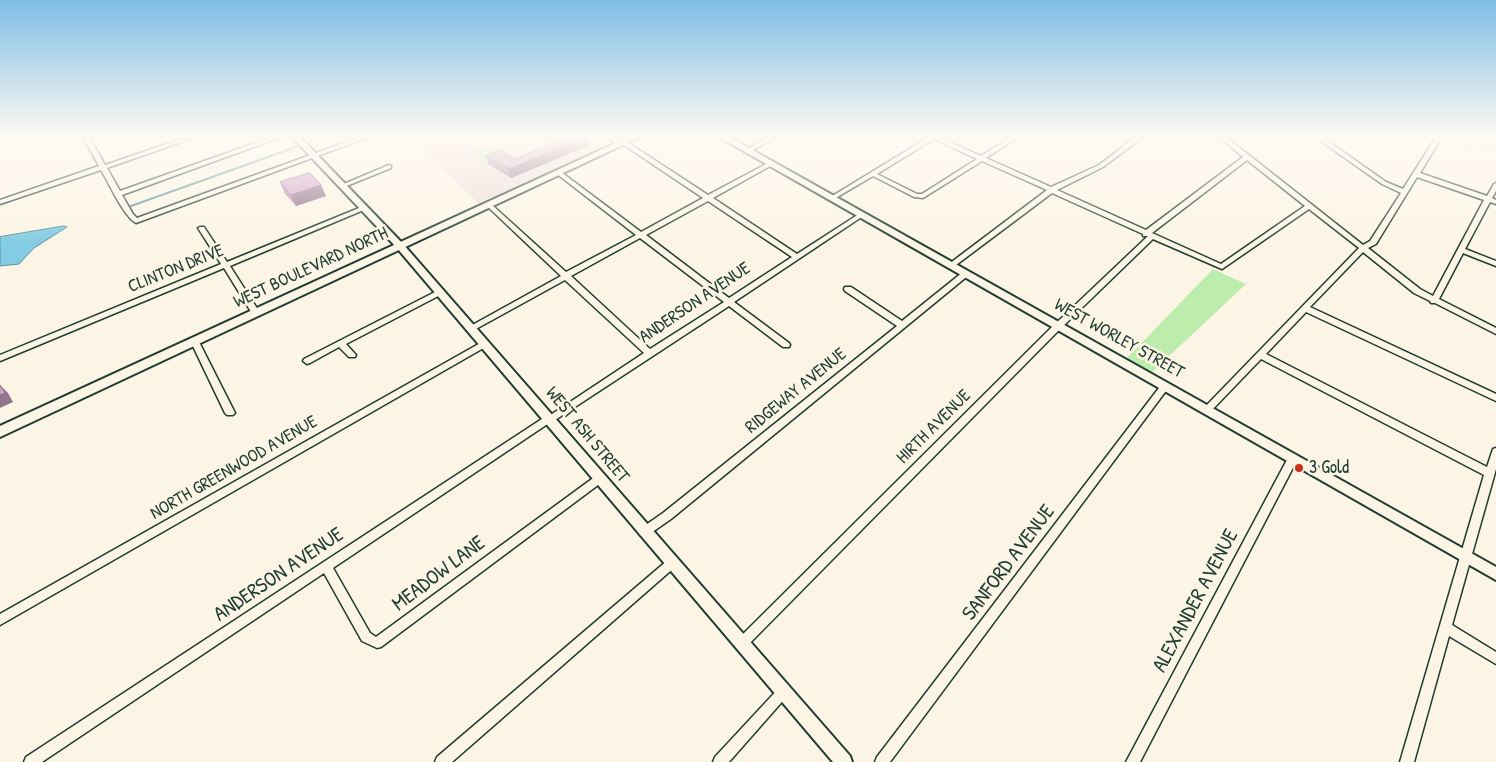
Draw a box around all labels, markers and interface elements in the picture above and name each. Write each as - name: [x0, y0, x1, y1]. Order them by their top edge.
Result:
- street label: WEST BOULEVARD NORTH: [230, 223, 392, 313]
- street label: CLINTON DRIVE: [125, 240, 227, 298]
- street label: ANDERSON AVENUE: [635, 258, 755, 348]
- street label: WEST WORLEY STREET: [1050, 294, 1188, 384]
- street label: RIDGEWAY AVENUE: [741, 344, 851, 438]
- street label: WEST ASH STREET: [541, 383, 633, 487]
- street label: HIRTH AVENUE: [892, 385, 976, 469]
- street label: NORTH GREENWOOD AVENUE: [147, 411, 321, 525]
- place label: 3 Gold: [1309, 457, 1349, 479]
- marker: 3 Gold: [1293, 462, 1305, 474]
- street label: SANFORD AVENUE: [957, 500, 1061, 626]
- street label: ANDERSON AVENUE: [209, 522, 349, 628]
- street label: ALEXANDER AVENUE: [1148, 525, 1244, 677]
- street label: MEADOW LANE: [388, 531, 490, 617]

